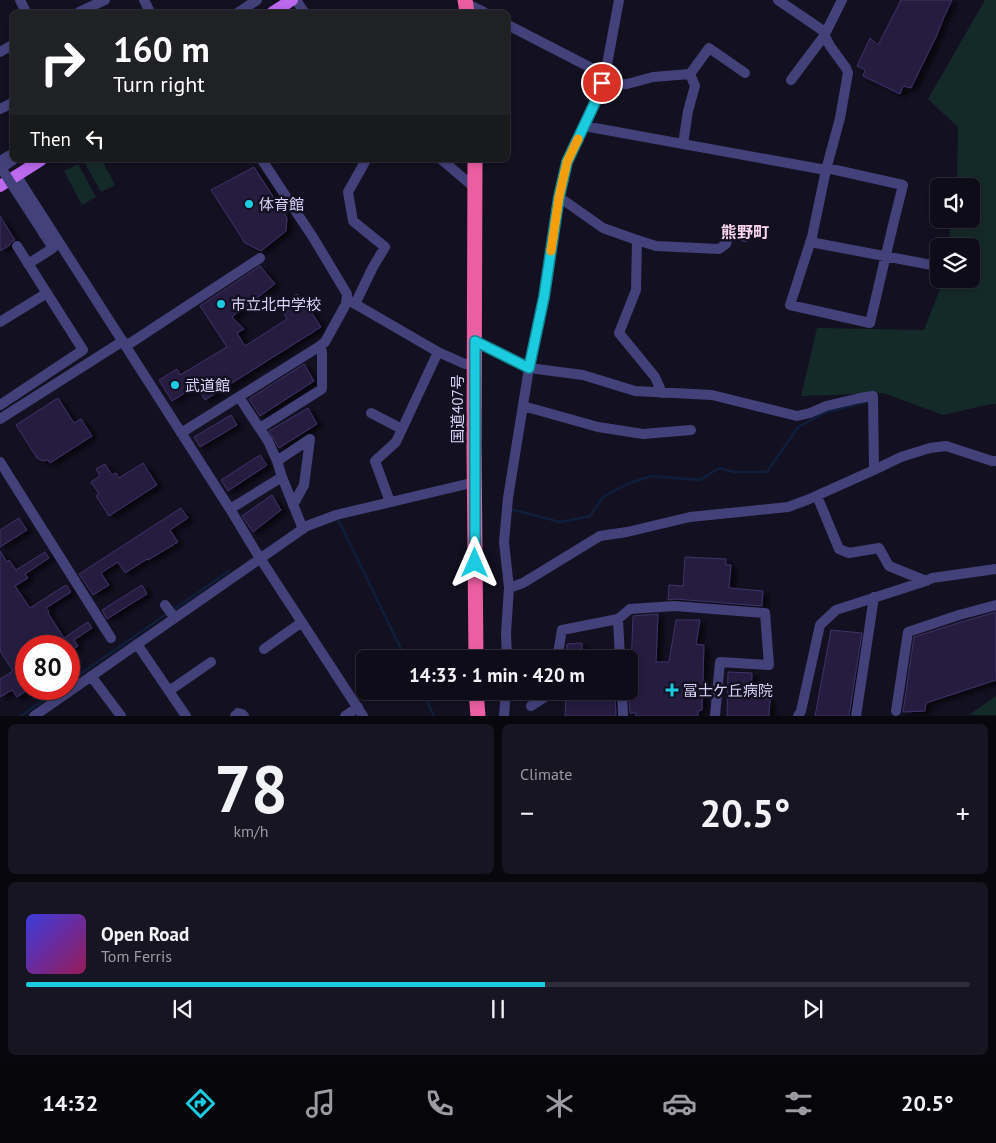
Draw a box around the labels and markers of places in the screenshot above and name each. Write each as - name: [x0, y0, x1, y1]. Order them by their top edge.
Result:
- pin: [581, 62, 623, 104]
- place label: 体育館: [259, 195, 304, 214]
- marker: 体育館: [243, 198, 255, 210]
- place label: 市立北中学校: [231, 295, 321, 314]
- marker: 市立北中学校: [215, 298, 227, 310]
- place label: 武道館: [185, 376, 230, 395]
- marker: 武道館: [169, 379, 181, 391]
- place label: 冨士ケ丘病院: [683, 681, 773, 700]
- marker: 冨士ケ丘病院: [665, 683, 679, 697]

